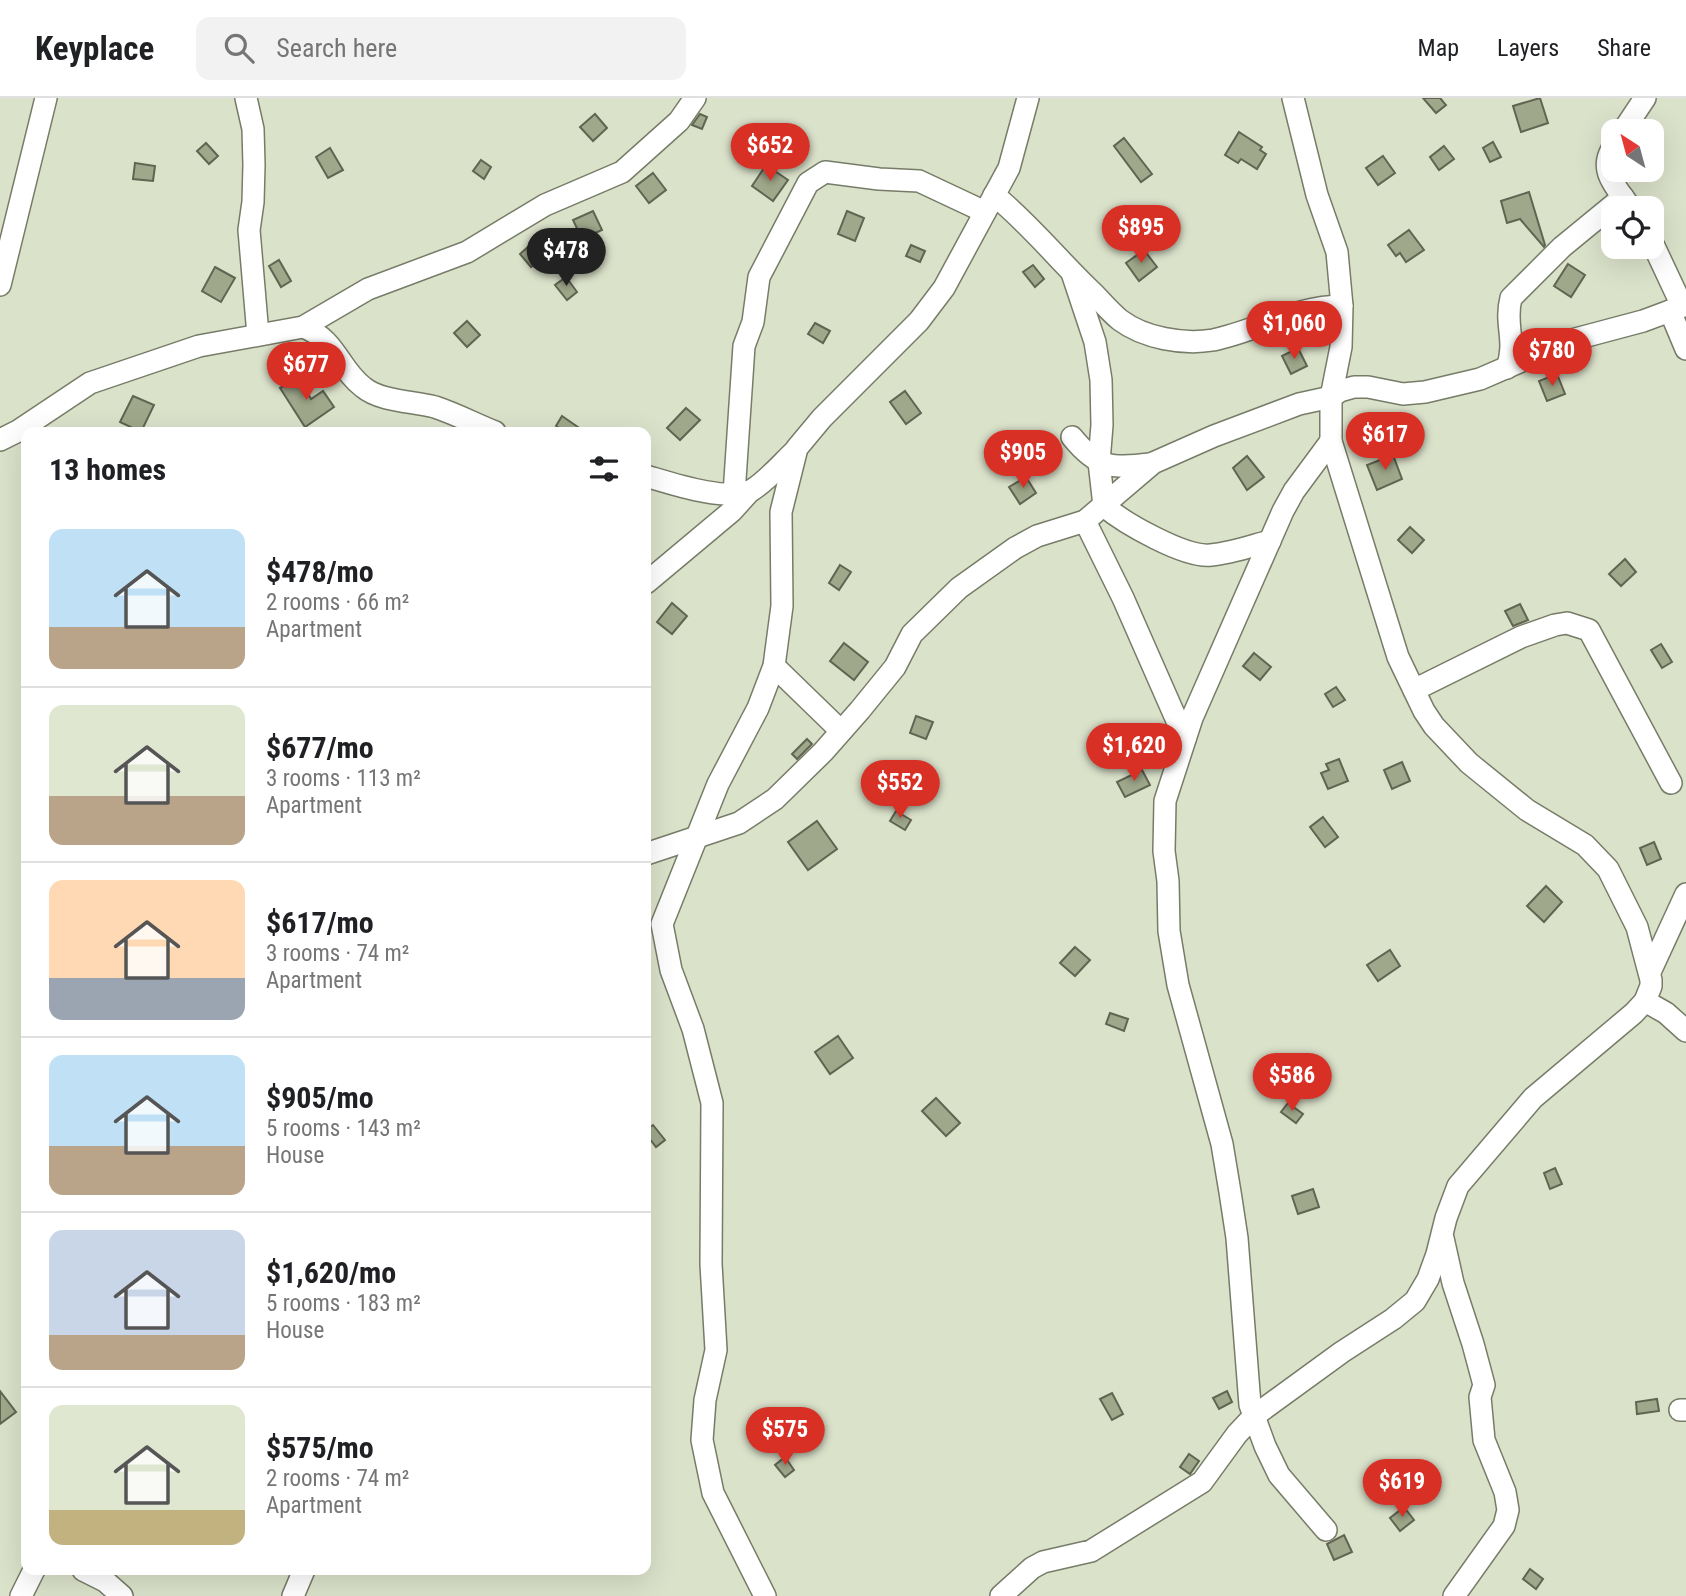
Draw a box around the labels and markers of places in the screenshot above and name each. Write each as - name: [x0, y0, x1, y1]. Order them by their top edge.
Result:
- pin: $652: [729, 123, 811, 183]
- pin: $895: [1100, 206, 1182, 265]
- pin: $478: [525, 228, 607, 288]
- pin: $1,060: [1237, 302, 1351, 361]
- pin: $780: [1511, 328, 1593, 388]
- pin: $677: [265, 342, 347, 402]
- pin: $617: [1344, 412, 1426, 472]
- pin: $905: [982, 430, 1064, 490]
- pin: $1,620: [1077, 724, 1191, 783]
- pin: $552: [859, 760, 941, 820]
- pin: $586: [1251, 1054, 1333, 1113]
- pin: $575: [744, 1408, 826, 1467]
- pin: $619: [1361, 1460, 1443, 1519]

